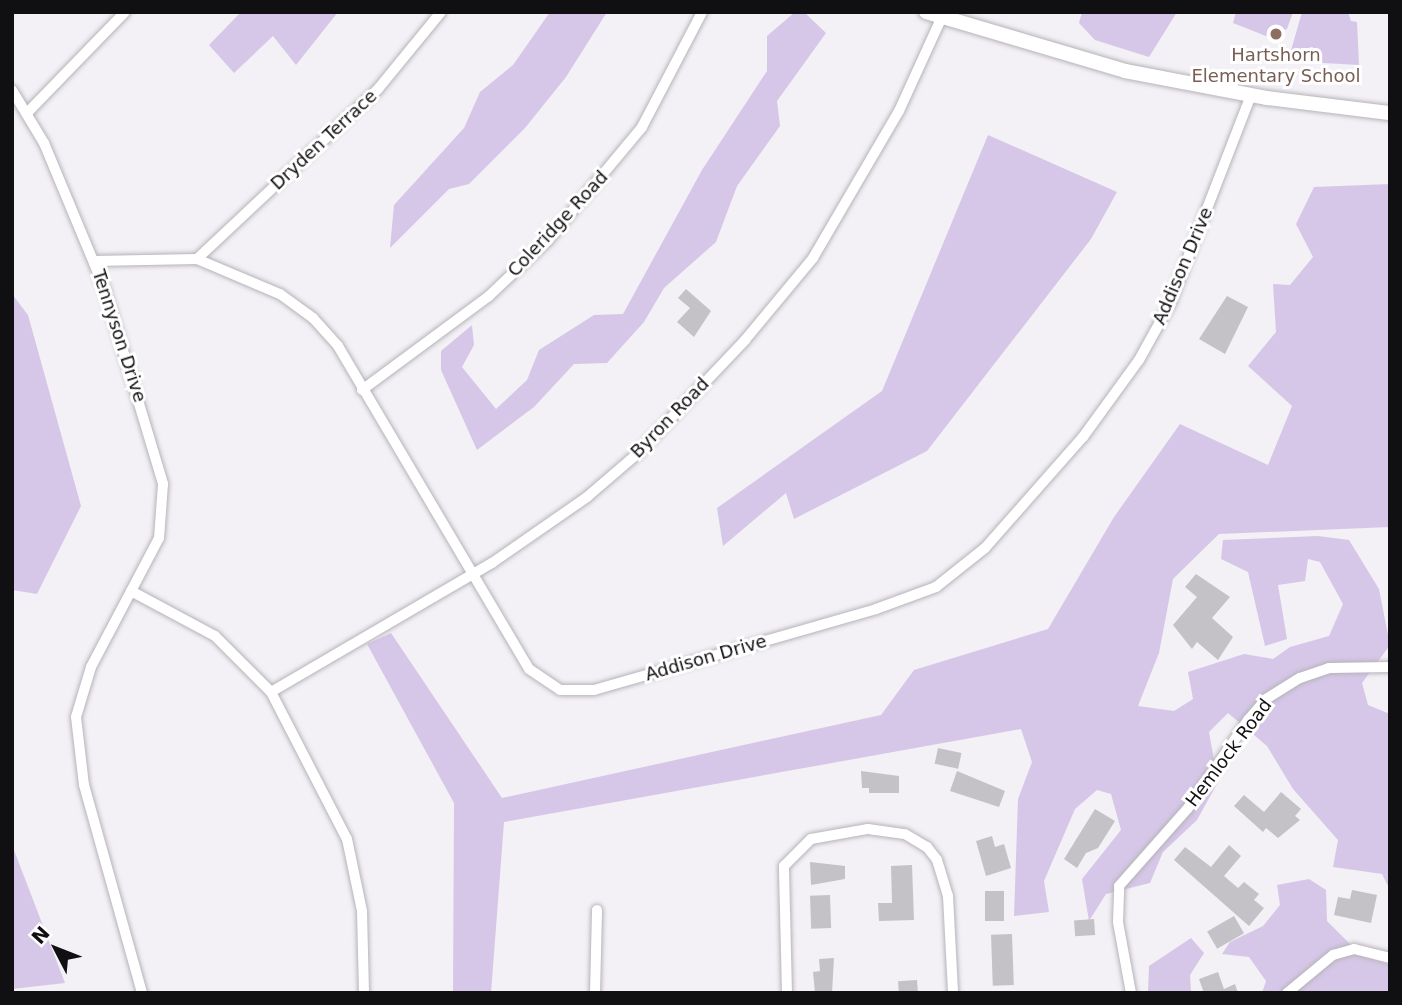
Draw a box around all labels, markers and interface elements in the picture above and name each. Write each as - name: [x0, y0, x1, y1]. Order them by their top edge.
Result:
- marker: Hartshorn Elementary School: [1268, 26, 1284, 42]
- place label: Hartshorn Elementary School: [1191, 45, 1361, 88]
- street label: Dryden Terrace: [267, 85, 381, 195]
- street label: Coleridge Road: [503, 167, 613, 281]
- street label: Addison Drive: [1149, 204, 1217, 328]
- street label: Tennyson Drive: [87, 267, 151, 405]
- street label: Byron Road: [626, 373, 714, 463]
- street label: Addison Drive: [643, 630, 769, 686]
- street label: Hemlock Road: [1181, 695, 1277, 811]
- north arrow: [21, 914, 91, 984]
- text: N: [27, 922, 54, 948]

